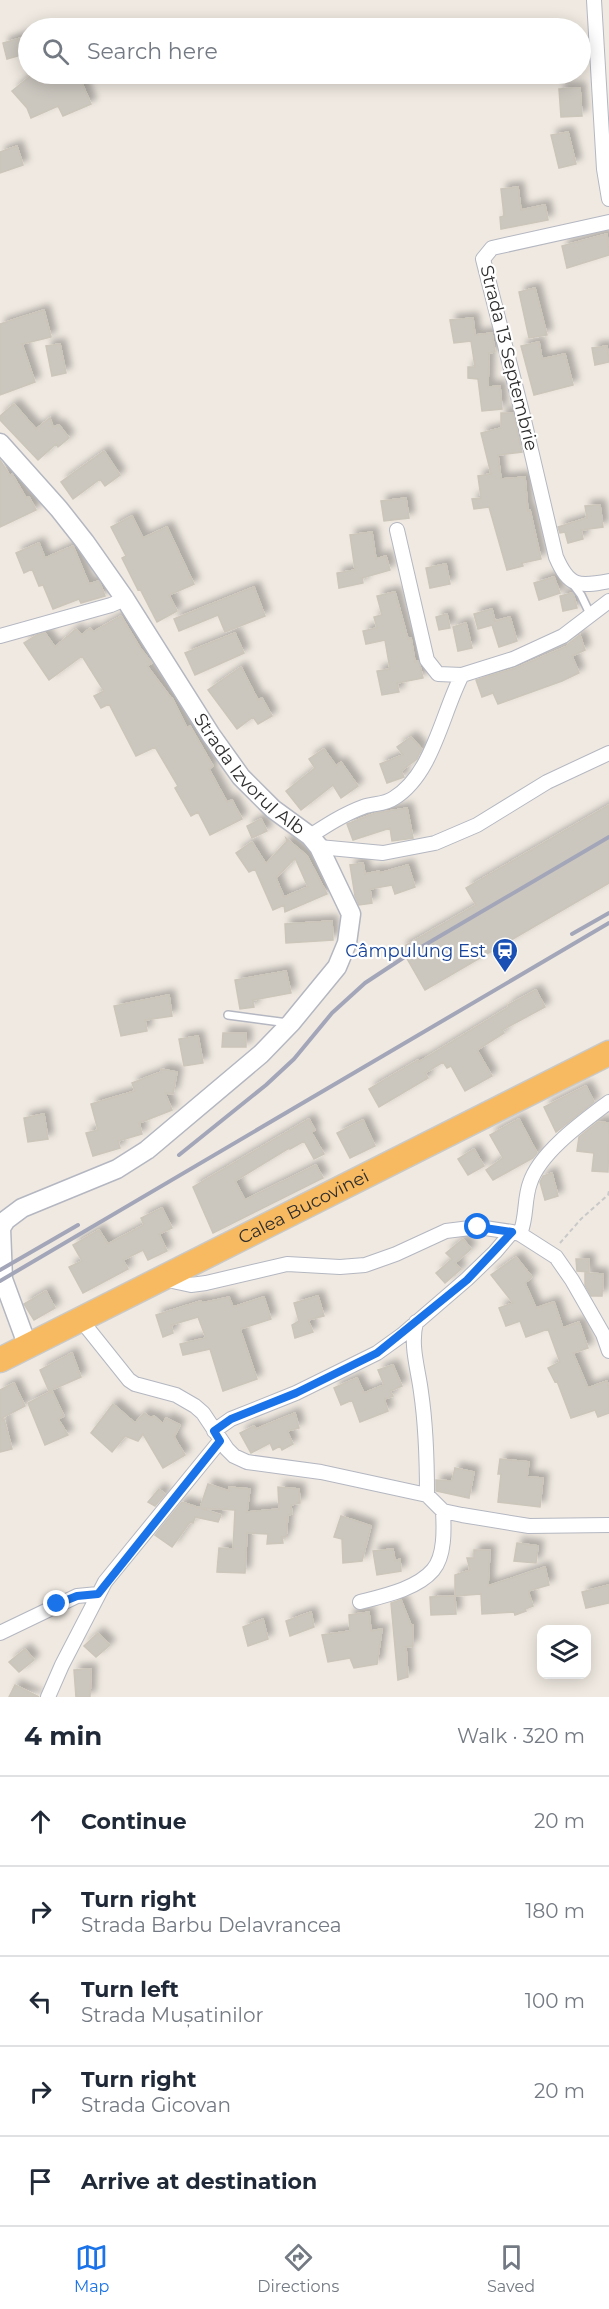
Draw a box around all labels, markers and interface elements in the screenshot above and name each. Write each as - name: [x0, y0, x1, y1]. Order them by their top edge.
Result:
- search box: [18, 18, 591, 84]
- icon: search: [39, 35, 72, 68]
- text: Search here: [87, 38, 218, 65]
- street label: Strada 13 Septembrie: [475, 263, 543, 453]
- street label: Strada Izvorul Alb: [189, 709, 309, 839]
- station icon: Câmpulung Est: [490, 936, 520, 974]
- place label: Câmpulung Est: [345, 940, 486, 962]
- street label: Calea Bucovinei: [235, 1165, 373, 1249]
- route start: [464, 1213, 490, 1239]
- route end: [43, 1590, 69, 1616]
- map controls: [537, 1625, 591, 1679]
- button: layers: [537, 1625, 591, 1679]
- text: 4 min: [24, 1720, 102, 1752]
- text: Walk · 320 m: [457, 1724, 585, 1748]
- icon: ahead: [24, 1805, 57, 1838]
- text: Continue: [81, 1808, 187, 1835]
- text: 20 m: [534, 1809, 585, 1833]
- text: Turn right: [81, 1886, 196, 1913]
- icon: right: [24, 1895, 57, 1928]
- text: 180 m: [525, 1899, 585, 1923]
- text: Strada Barbu Delavrancea: [81, 1913, 342, 1937]
- text: Turn left: [81, 1976, 179, 2003]
- icon: left: [24, 1985, 57, 2018]
- text: 100 m: [525, 1989, 585, 2013]
- text: Strada Mușatinilor: [81, 2003, 263, 2027]
- text: Turn right: [81, 2066, 196, 2093]
- icon: right: [24, 2075, 57, 2108]
- text: 20 m: [534, 2079, 585, 2103]
- text: Strada Gicovan: [81, 2093, 231, 2117]
- icon: arrive: [24, 2165, 57, 2198]
- text: Arrive at destination: [81, 2168, 317, 2195]
- tab: Map: [74, 2241, 109, 2296]
- tab: Directions: [257, 2241, 339, 2296]
- tab: Saved: [487, 2241, 535, 2296]

